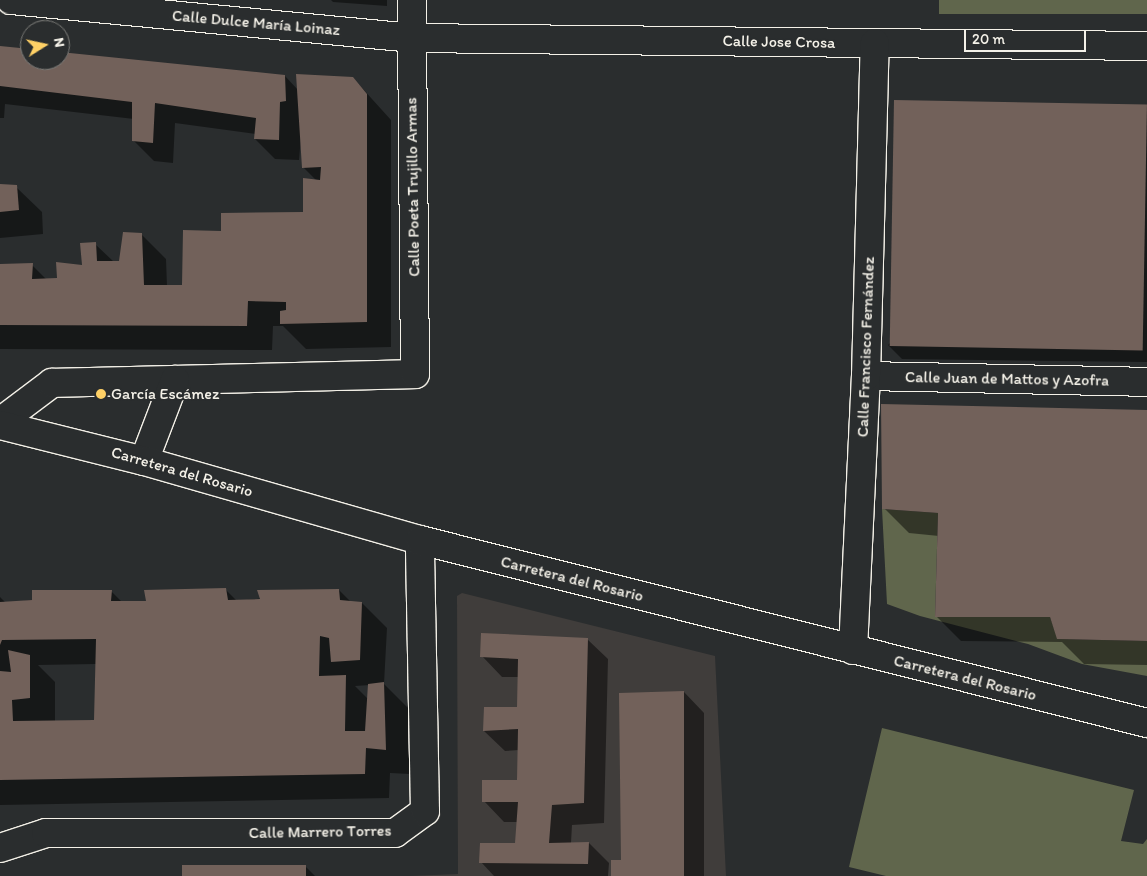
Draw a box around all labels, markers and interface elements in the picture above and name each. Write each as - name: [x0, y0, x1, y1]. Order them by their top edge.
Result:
- street label: Calle Dulce María Loinaz: [171, 6, 341, 40]
- north arrow: [20, 20, 70, 70]
- scale bar: [967, 20, 1090, 52]
- text: 20 m: [972, 30, 1005, 48]
- street label: Calle Jose Crosa: [723, 31, 835, 53]
- text: N: [50, 36, 68, 49]
- street label: Calle Poeta Trujillo Armas: [402, 98, 424, 276]
- street label: Calle Francisco Fernández: [853, 257, 879, 437]
- street label: Calle Juan de Mattos y Azofra: [905, 368, 1109, 390]
- place label: García Escámez: [111, 384, 220, 404]
- marker: García Escámez: [95, 388, 107, 400]
- street label: Carretera del Rosario: [109, 443, 255, 501]
- street label: Carretera del Rosario: [499, 552, 645, 606]
- street label: Carretera del Rosario: [892, 651, 1038, 705]
- street label: Calle Marrero Torres: [250, 821, 390, 843]

